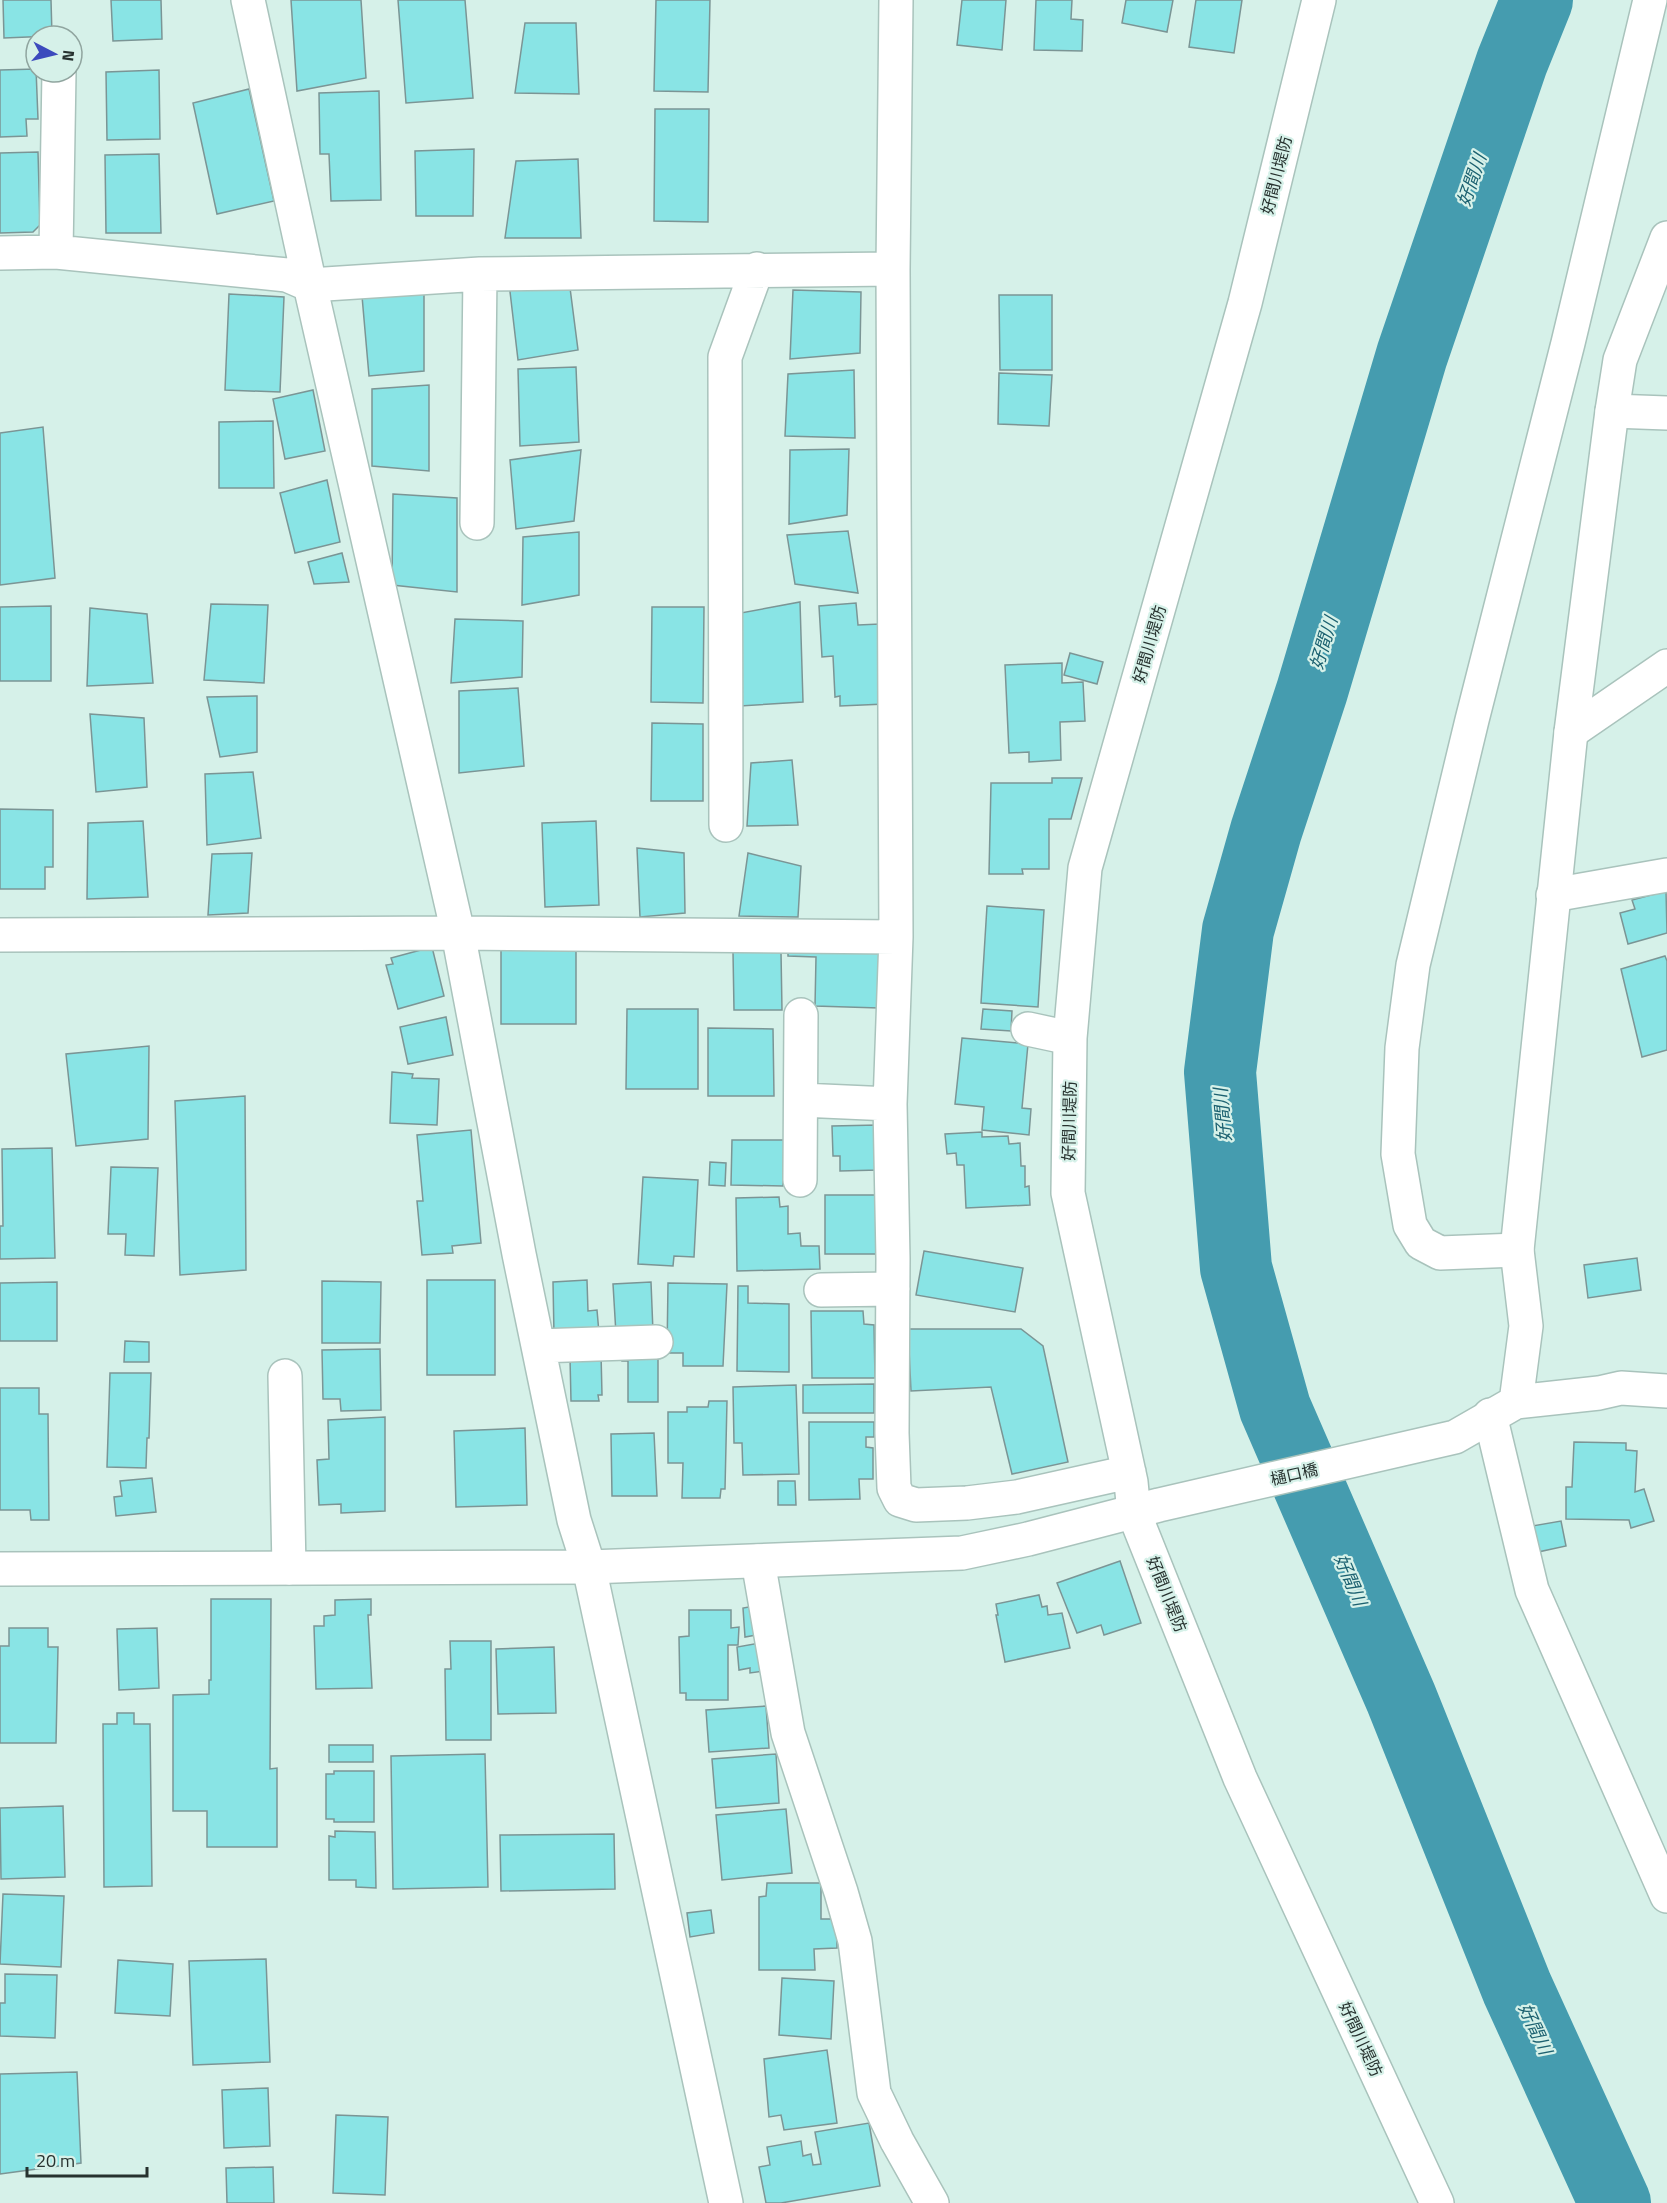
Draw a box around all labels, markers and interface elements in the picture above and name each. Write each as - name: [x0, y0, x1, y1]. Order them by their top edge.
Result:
- north arrow: [24, 24, 84, 84]
- text: N: [56, 49, 81, 63]
- street label: 好間川堤防: [1255, 133, 1297, 217]
- water label: 好間川: [1450, 148, 1494, 210]
- street label: 好間川堤防: [1126, 602, 1172, 686]
- water label: 好間川: [1303, 611, 1345, 673]
- street label: 好間川堤防: [1056, 1081, 1082, 1161]
- water label: 好間川: [1207, 1085, 1238, 1143]
- street label: 樋口橋: [1268, 1457, 1320, 1491]
- water label: 好間川: [1327, 1550, 1374, 1612]
- street label: 好間川堤防: [1141, 1552, 1193, 1636]
- street label: 好間川堤防: [1333, 1998, 1389, 2080]
- water label: 好間川: [1512, 1999, 1560, 2061]
- scale bar: [27, 2140, 147, 2178]
- text: 20 m: [36, 2147, 75, 2174]

